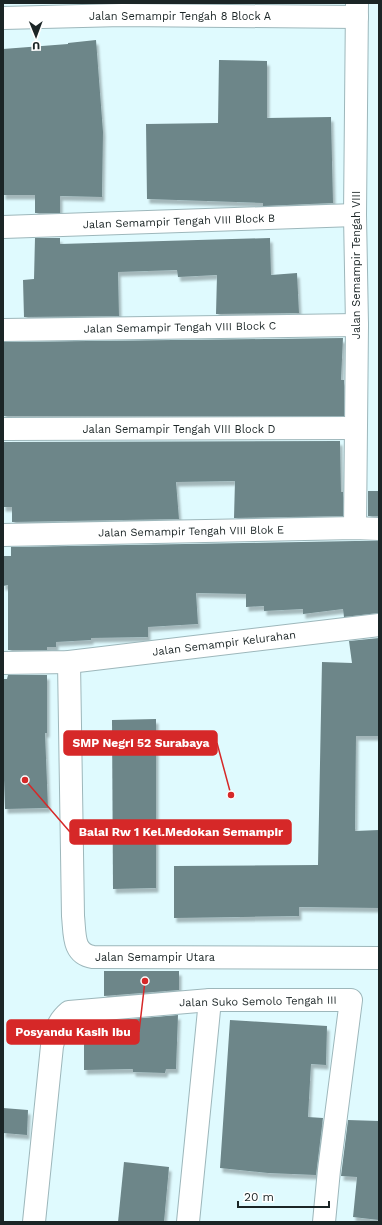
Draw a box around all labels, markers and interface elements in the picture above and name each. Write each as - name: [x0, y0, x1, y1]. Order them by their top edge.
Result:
- street label: Jalan Semampir Tengah 8 Block A: [89, 10, 271, 23]
- north arrow: [16, 16, 56, 56]
- text: U: [32, 39, 40, 52]
- street label: Jalan Semampir Tengah VIII: [350, 191, 363, 339]
- street label: Jalan Semampir Tengah VIII Block B: [83, 212, 275, 231]
- street label: Jalan Semampir Tengah VIII Block C: [84, 319, 277, 336]
- street label: Jalan Semampir Tengah VIII Block D: [83, 423, 276, 436]
- street label: Jalan Semampir Tengah VIII Blok E: [98, 523, 284, 540]
- street label: Jalan Semampir Kelurahan: [152, 628, 297, 659]
- callout: SMP Negri 52 Surabaya: [64, 731, 217, 755]
- text: SMP Negri 52 Surabaya: [73, 736, 210, 750]
- callout: Balai Rw 1 Kel.Medokan Semampir: [70, 820, 291, 844]
- text: Balai Rw 1 Kel.Medokan Semampir: [79, 825, 284, 839]
- street label: Jalan Semampir Utara: [95, 951, 215, 964]
- street label: Jalan Suko Semolo Tengah III: [179, 994, 337, 1009]
- callout: Posyandu Kasih Ibu: [7, 1020, 139, 1044]
- text: Posyandu Kasih Ibu: [15, 1025, 131, 1039]
- scale bar: [238, 1183, 329, 1209]
- text: 20 m: [244, 1190, 274, 1204]

